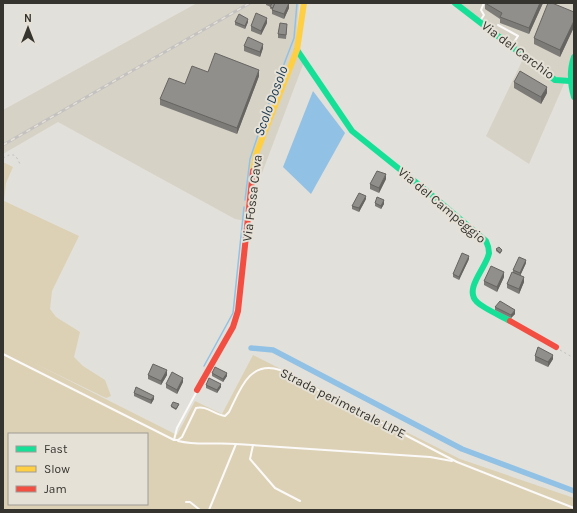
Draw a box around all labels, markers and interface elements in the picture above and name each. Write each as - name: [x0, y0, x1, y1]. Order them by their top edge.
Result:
- north arrow: [8, 8, 48, 48]
- text: N: [24, 12, 32, 25]
- street label: Via del Cerchio: [479, 18, 557, 82]
- water label: Scolo Dosolo: [250, 63, 292, 138]
- street label: Via Fossa Cava: [239, 154, 265, 242]
- street label: Via del Campeggio: [395, 164, 489, 246]
- street label: Strada perimetrale LIPE: [278, 365, 408, 441]
- legend: [8, 433, 148, 505]
- text: Fast: [44, 442, 68, 456]
- text: Slow: [44, 462, 70, 476]
- text: Jam: [44, 482, 67, 496]

